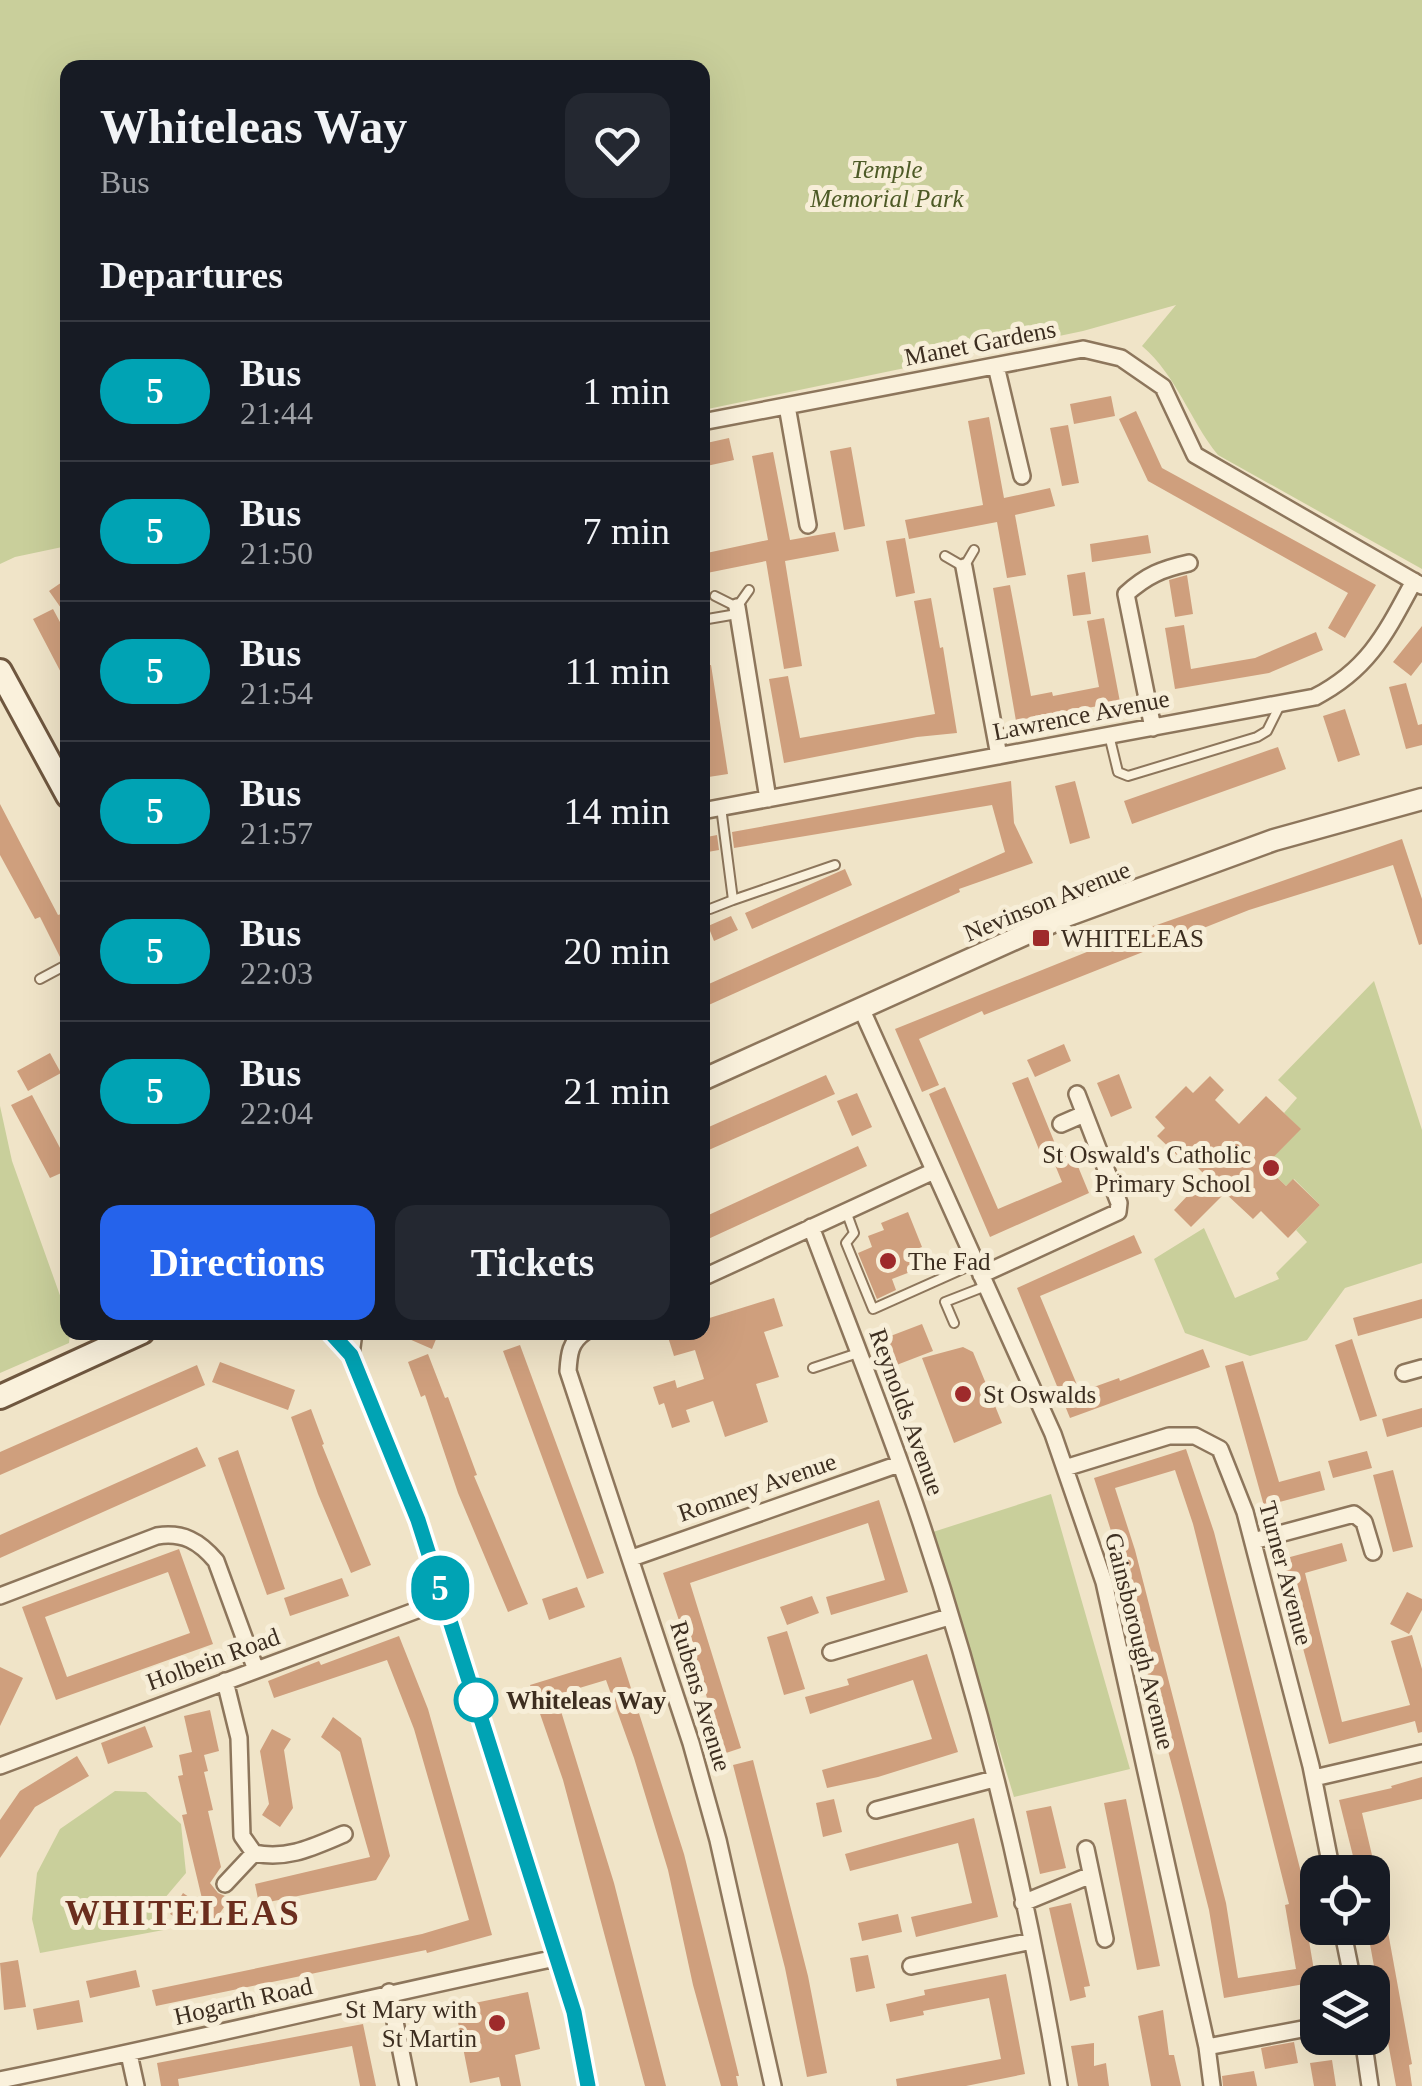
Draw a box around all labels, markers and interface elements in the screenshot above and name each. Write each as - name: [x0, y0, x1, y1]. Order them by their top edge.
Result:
- button: heart: [565, 93, 670, 198]
- text: Whiteleas Way: [100, 100, 407, 153]
- park label: Temple Memorial Park: [809, 156, 965, 212]
- text: Bus: [100, 164, 150, 200]
- text: Departures: [100, 254, 283, 296]
- street label: Manet Gardens: [902, 315, 1058, 371]
- text: Bus: [240, 352, 301, 394]
- text: 1 min: [582, 370, 670, 412]
- text: 5: [146, 372, 164, 411]
- text: 21:44: [240, 395, 313, 431]
- text: Bus: [240, 492, 301, 534]
- text: 7 min: [582, 510, 670, 552]
- text: 5: [146, 512, 164, 551]
- text: 21:50: [240, 535, 313, 571]
- text: Bus: [240, 632, 301, 674]
- text: 11 min: [565, 650, 670, 692]
- text: 5: [146, 652, 164, 691]
- text: 21:54: [240, 675, 313, 711]
- street label: Lawrence Avenue: [990, 685, 1172, 745]
- text: Bus: [240, 772, 301, 814]
- text: 14 min: [563, 790, 670, 832]
- text: 5: [146, 792, 164, 831]
- text: 21:57: [240, 815, 313, 851]
- street label: Nevinson Avenue: [960, 855, 1134, 947]
- text: Bus: [240, 912, 301, 954]
- place label: WHITELEAS: [1061, 925, 1204, 952]
- marker: WHITELEAS: [1030, 927, 1052, 949]
- text: 20 min: [563, 930, 670, 972]
- text: 5: [146, 932, 164, 971]
- text: 22:03: [240, 955, 313, 991]
- text: Bus: [240, 1052, 301, 1094]
- text: 21 min: [563, 1070, 670, 1112]
- text: 5: [146, 1072, 164, 1111]
- text: 22:04: [240, 1095, 313, 1131]
- place label: St Oswald's Catholic Primary School: [1042, 1141, 1251, 1197]
- marker: St Oswald's Catholic Primary School: [1260, 1157, 1282, 1179]
- button: Directions: [100, 1205, 375, 1320]
- button: Tickets: [395, 1205, 670, 1320]
- place label: The Fad: [908, 1248, 991, 1275]
- marker: The Fad: [877, 1250, 899, 1272]
- street label: Reynolds Avenue: [864, 1325, 950, 1499]
- place label: St Oswalds: [983, 1381, 1096, 1408]
- marker: St Oswalds: [952, 1383, 974, 1405]
- street label: Romney Avenue: [674, 1447, 840, 1527]
- street label: Turner Avenue: [1254, 1498, 1318, 1648]
- street label: Gainsborough Avenue: [1100, 1530, 1180, 1752]
- line badge: 5: [408, 1556, 472, 1620]
- text: 5: [431, 1569, 449, 1608]
- street label: Rubens Avenue: [665, 1618, 737, 1774]
- street label: Holbein Road: [143, 1622, 284, 1696]
- marker: Whiteleas Way: [455, 1679, 497, 1721]
- place label: Whiteleas Way: [506, 1687, 666, 1714]
- map controls: [1300, 1855, 1390, 2055]
- button: locate: [1300, 1855, 1390, 1945]
- district label: WHITELEAS: [65, 1894, 301, 1933]
- button: layers: [1300, 1965, 1390, 2055]
- street label: Hogarth Road: [171, 1972, 315, 2030]
- place label: St Mary with St Martin: [345, 1996, 477, 2052]
- marker: St Mary with St Martin: [486, 2012, 508, 2034]

